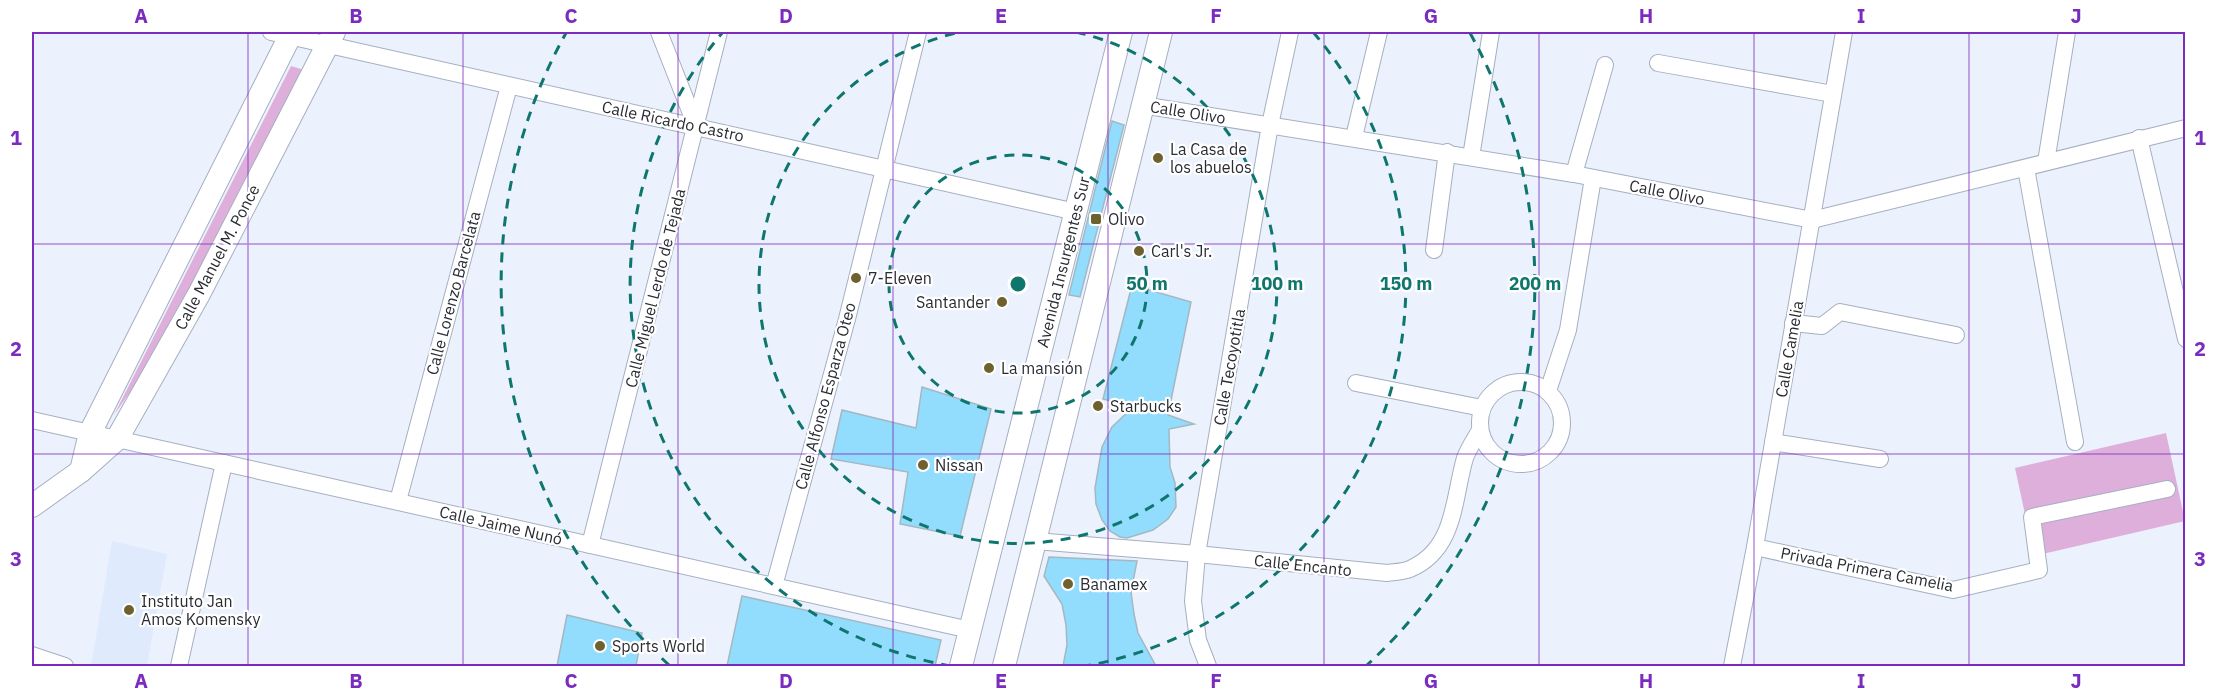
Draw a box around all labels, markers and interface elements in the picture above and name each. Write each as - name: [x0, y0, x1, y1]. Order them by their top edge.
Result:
- text: A: [134, 2, 148, 29]
- text: B: [349, 2, 363, 29]
- text: C: [564, 2, 578, 29]
- text: D: [779, 2, 793, 29]
- text: E: [995, 2, 1007, 29]
- text: F: [1210, 2, 1222, 29]
- text: G: [1424, 2, 1438, 29]
- text: H: [1639, 2, 1653, 29]
- text: I: [1857, 2, 1865, 29]
- text: J: [2070, 2, 2082, 29]
- street label: Calle Ricardo Castro: [600, 96, 746, 146]
- street label: Calle Olivo: [1149, 96, 1227, 128]
- text: 1: [10, 124, 22, 151]
- text: 1: [2194, 124, 2206, 151]
- place label: La Casa de los abuelos: [1170, 139, 1252, 177]
- marker: La Casa de los abuelos: [1151, 151, 1165, 165]
- street label: Avenida Insurgentes Sur: [1032, 174, 1094, 350]
- street label: Calle Olivo: [1628, 175, 1706, 209]
- street label: Calle Manuel M. Ponce: [170, 181, 264, 333]
- street label: Calle Miguel Lerdo de Tejada: [621, 186, 690, 390]
- street label: Calle Lorenzo Barcelata: [422, 208, 485, 377]
- place label: Olivo: [1108, 209, 1144, 229]
- marker: Olivo: [1089, 212, 1103, 226]
- place label: Carl's Jr.: [1151, 241, 1212, 261]
- marker: Carl's Jr.: [1132, 244, 1146, 258]
- place label: 7-Eleven: [868, 268, 932, 288]
- marker: 7-Eleven: [849, 271, 863, 285]
- text: 50 m: [1126, 272, 1168, 295]
- text: 100 m: [1251, 272, 1303, 295]
- text: 150 m: [1380, 272, 1432, 295]
- text: 200 m: [1509, 272, 1561, 295]
- centre of rings: [1008, 274, 1028, 294]
- place label: Santander: [916, 292, 990, 312]
- marker: Santander: [995, 295, 1009, 309]
- street label: Calle Camelia: [1771, 299, 1807, 399]
- street label: Calle Alfonso Esparza Oteo: [790, 300, 860, 492]
- street label: Calle Tecoyotitla: [1209, 307, 1249, 427]
- text: 2: [10, 335, 22, 362]
- text: 2: [2194, 335, 2206, 362]
- place label: La mansión: [1001, 358, 1083, 378]
- marker: La mansión: [982, 361, 996, 375]
- place label: Starbucks: [1110, 396, 1182, 416]
- marker: Starbucks: [1091, 399, 1105, 413]
- place label: Nissan: [935, 455, 983, 475]
- marker: Nissan: [916, 458, 930, 472]
- street label: Calle Jaime Nunó: [438, 501, 564, 549]
- street label: Privada Primera Camelia: [1779, 542, 1956, 596]
- text: 3: [10, 545, 22, 572]
- text: 3: [2194, 545, 2206, 572]
- street label: Calle Encanto: [1253, 550, 1353, 580]
- place label: Banamex: [1080, 574, 1147, 594]
- marker: Banamex: [1061, 577, 1075, 591]
- place label: Instituto Jan Amos Komensky: [141, 591, 261, 629]
- marker: Instituto Jan Amos Komensky: [122, 603, 136, 617]
- place label: Sports World: [612, 636, 705, 656]
- marker: Sports World: [593, 639, 607, 653]
- text: A: [134, 667, 148, 694]
- text: B: [349, 667, 363, 694]
- text: C: [564, 667, 578, 694]
- text: D: [779, 667, 793, 694]
- text: E: [995, 667, 1007, 694]
- text: F: [1210, 667, 1222, 694]
- text: G: [1424, 667, 1438, 694]
- text: H: [1639, 667, 1653, 694]
- text: I: [1857, 667, 1865, 694]
- text: J: [2070, 667, 2082, 694]

